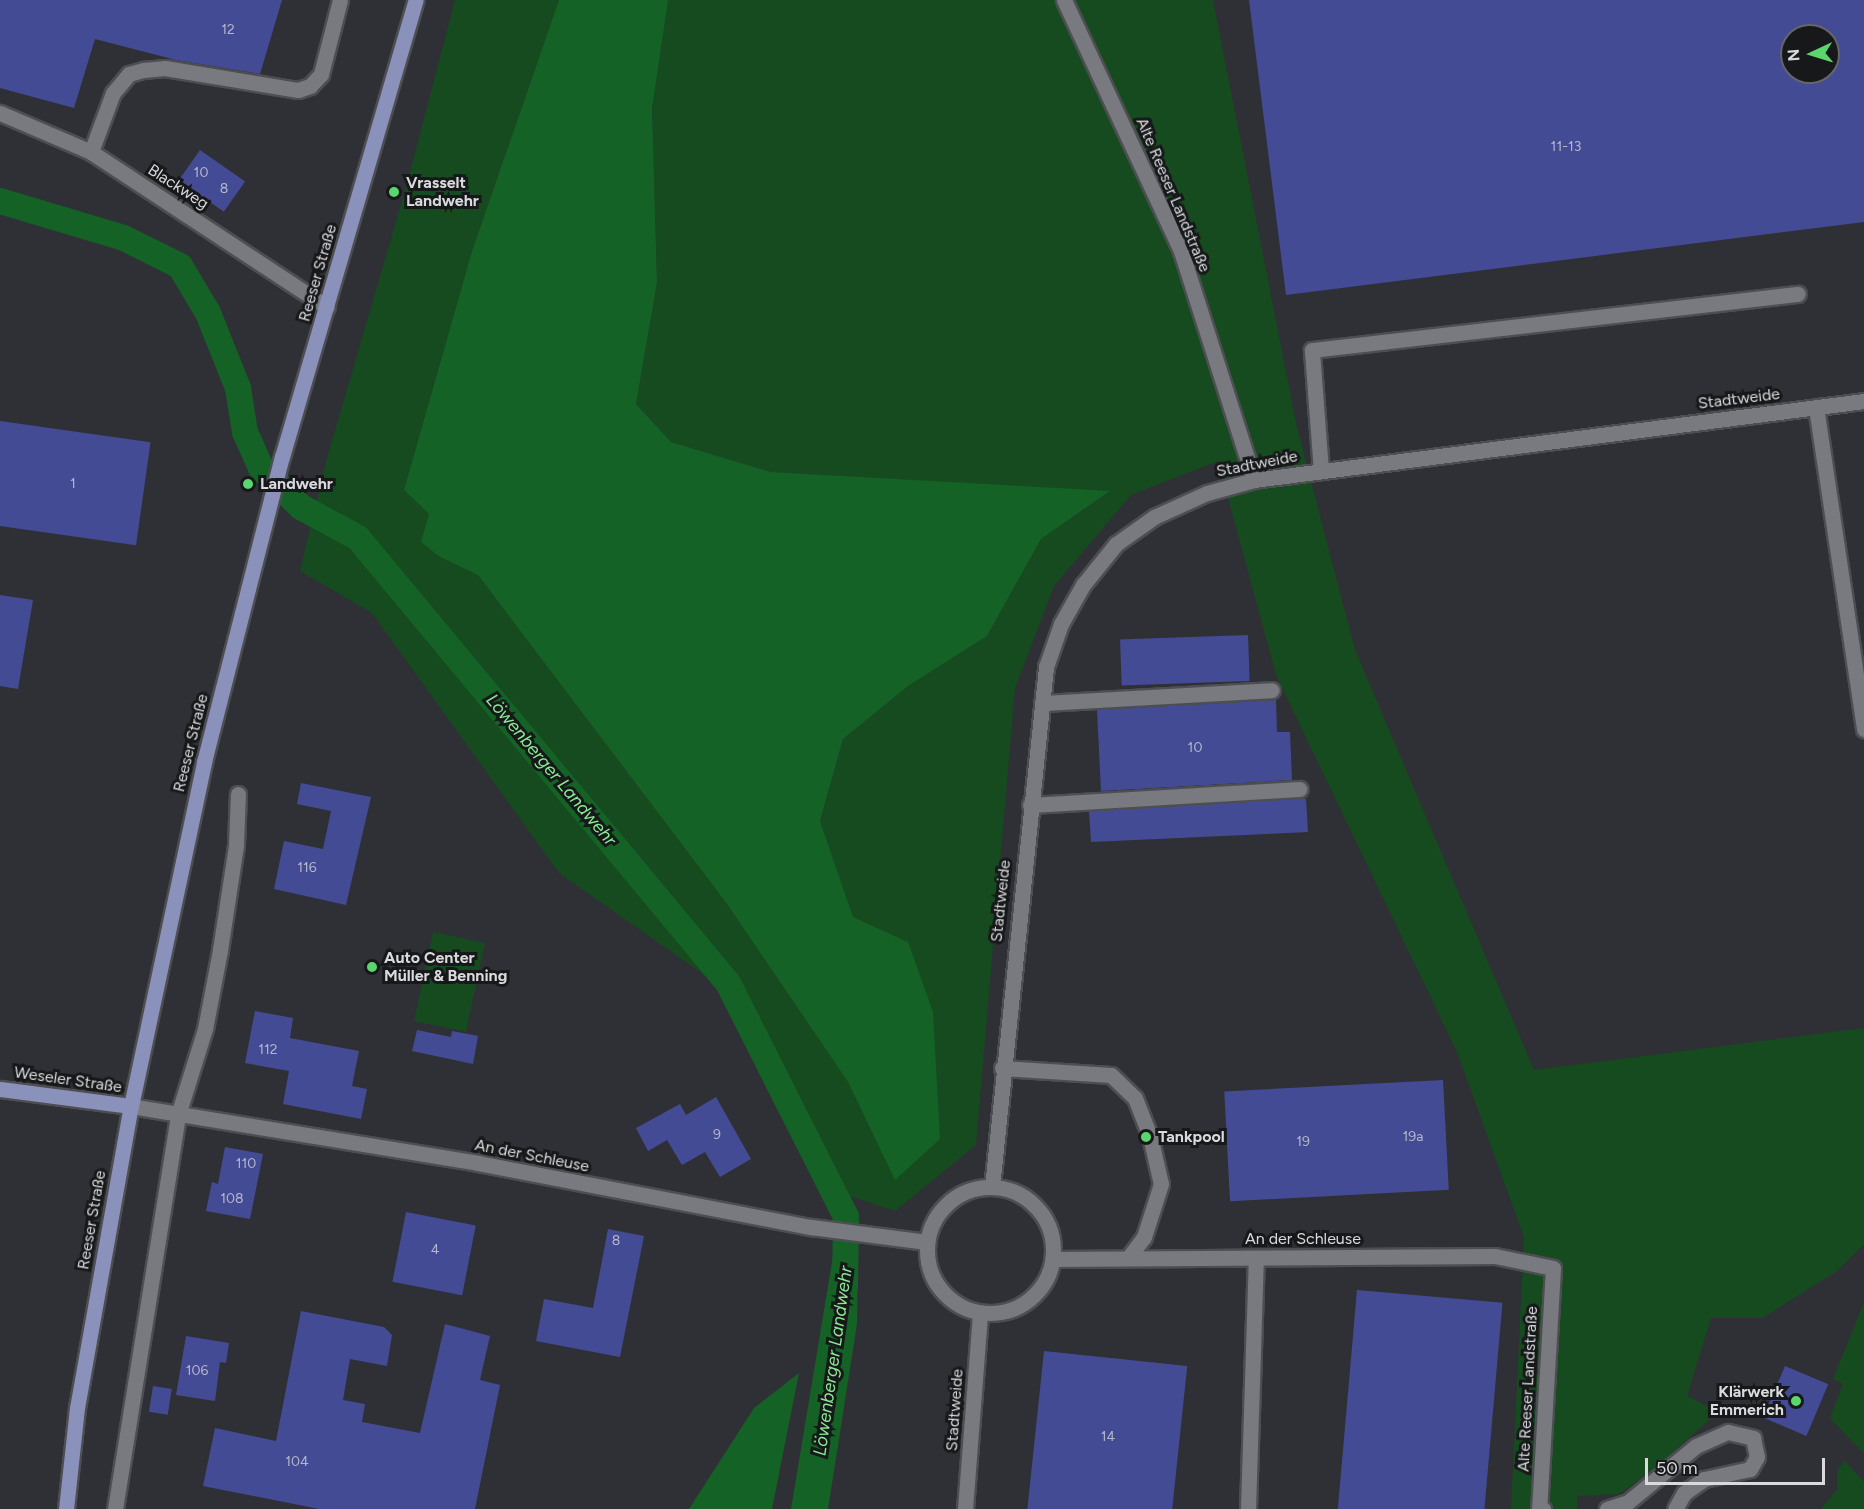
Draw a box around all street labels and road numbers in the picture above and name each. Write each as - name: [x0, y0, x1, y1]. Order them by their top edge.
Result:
- street label: Alte Reeser Landstraße: [1132, 115, 1214, 275]
- street label: Blackweg: [144, 160, 212, 214]
- street label: Reeser Straße: [295, 222, 341, 324]
- street label: Stadtweide: [1697, 384, 1781, 414]
- street label: Stadtweide: [1215, 447, 1299, 481]
- street label: Reeser Straße: [170, 692, 212, 794]
- street label: Stadtweide: [987, 859, 1015, 943]
- street label: Weseler Straße: [13, 1063, 123, 1097]
- street label: An der Schleuse: [473, 1136, 591, 1176]
- street label: Reeser Straße: [74, 1169, 110, 1271]
- street label: An der Schleuse: [1245, 1229, 1361, 1249]
- street label: Alte Reeser Landstraße: [1514, 1306, 1542, 1472]
- street label: Stadtweide: [943, 1368, 967, 1452]

